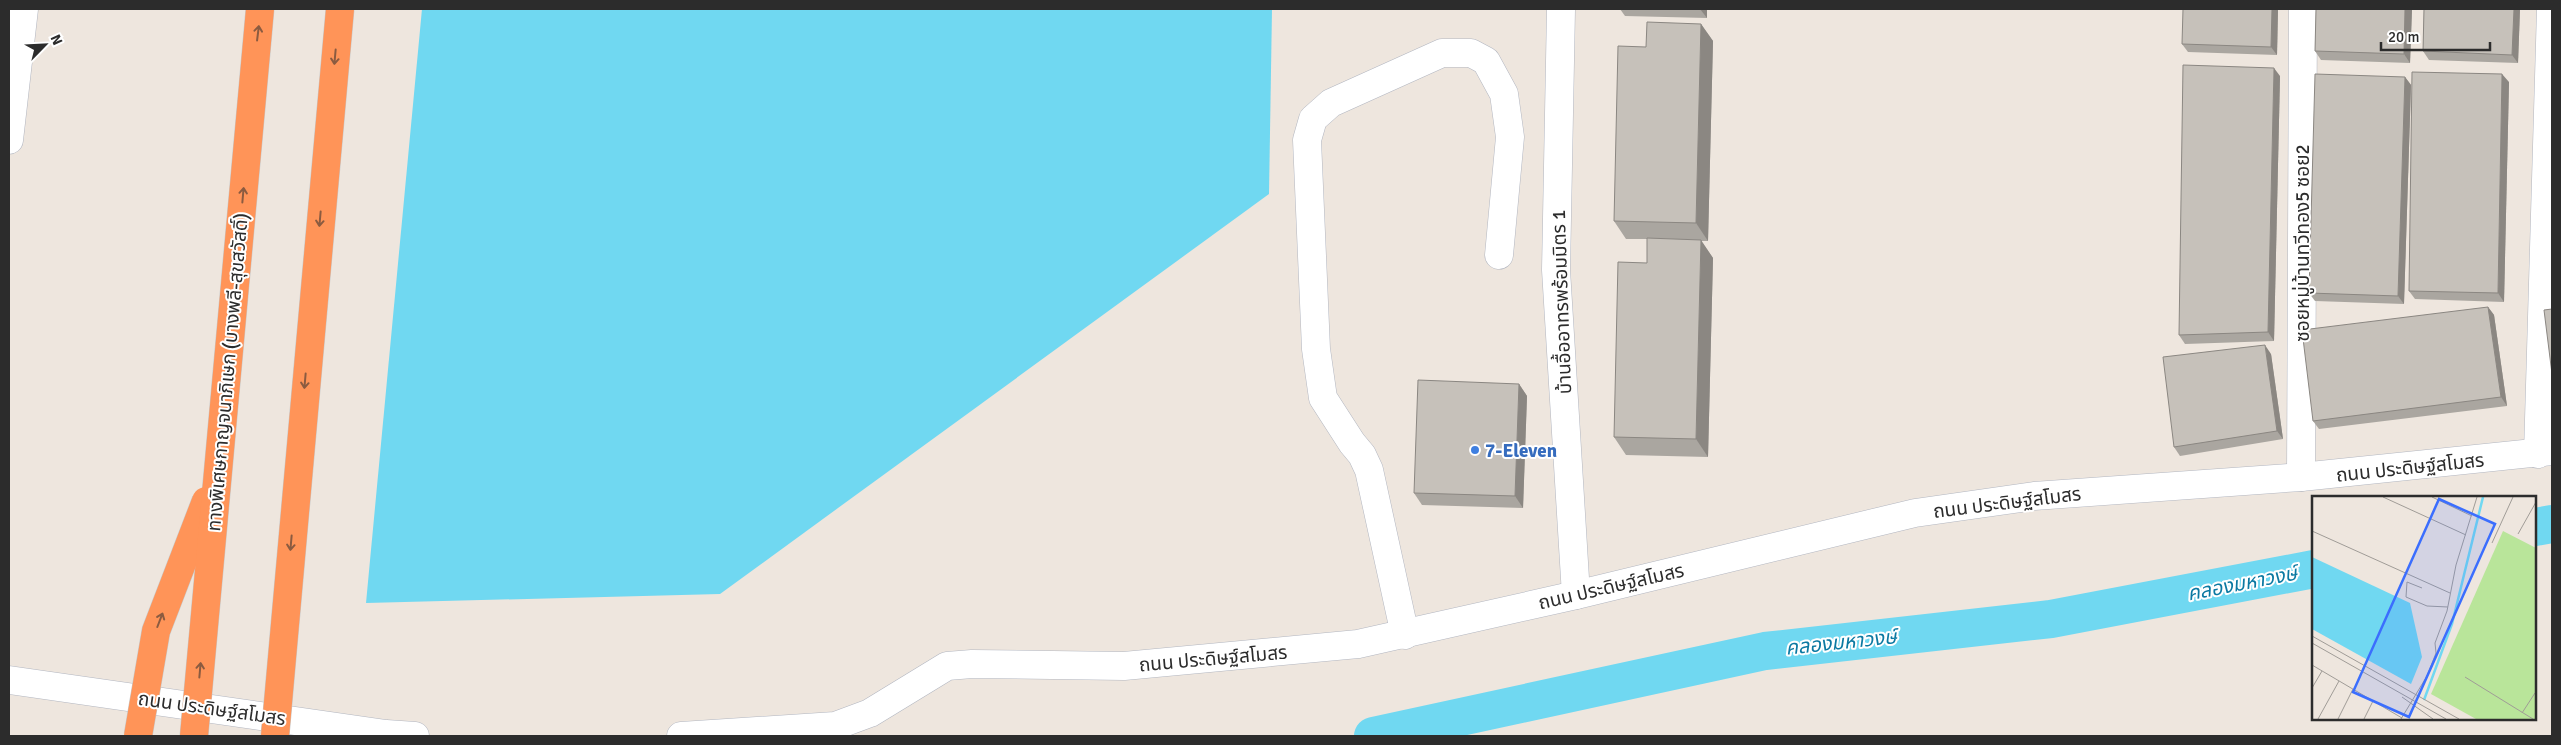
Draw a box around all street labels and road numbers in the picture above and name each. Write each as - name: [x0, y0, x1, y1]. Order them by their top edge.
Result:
- street label: ซอยหมู่บ้านทวีทอง5 ซอย2: [2291, 144, 2315, 342]
- street label: บ้านอื้ออาทรพร้อมมิตร 1: [1545, 209, 1577, 395]
- street label: ทางพิเศษกาญจนาภิเษก (บางพลี-สุขสวัสดิ์): [202, 212, 254, 532]
- street label: ถนน ประดิษฐ์สโมสร: [2335, 448, 2485, 488]
- street label: ถนน ประดิษฐ์สโมสร: [1932, 482, 2082, 524]
- street label: ถนน ประดิษฐ์สโมสร: [1536, 559, 1686, 615]
- street label: ถนน ประดิษฐ์สโมสร: [1138, 641, 1288, 677]
- street label: ถนน ประดิษฐ์สโมสร: [136, 687, 287, 731]

